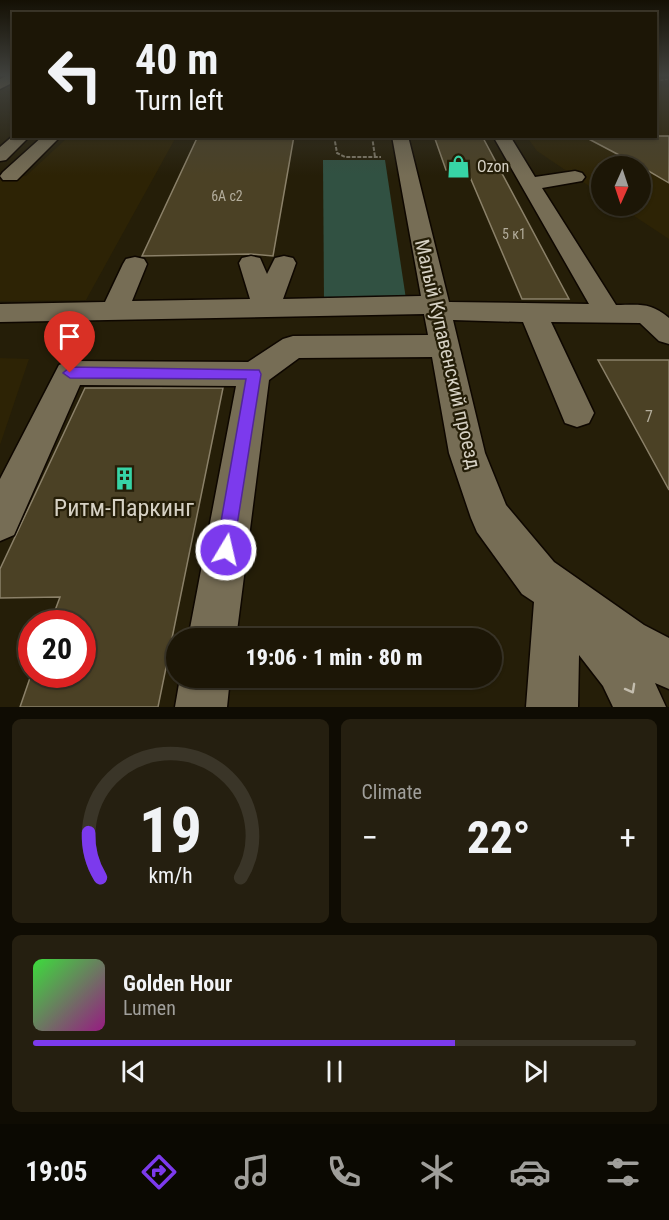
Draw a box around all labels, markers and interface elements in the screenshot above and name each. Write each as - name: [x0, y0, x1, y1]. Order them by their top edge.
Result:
- text: 40 m: [135, 35, 218, 84]
- icon: left: [36, 36, 114, 114]
- text: Turn left: [135, 85, 224, 117]
- shop icon: Ozon: [446, 153, 472, 179]
- north arrow: [591, 156, 651, 216]
- map controls: [591, 156, 651, 216]
- place label: Ozon: [477, 157, 509, 176]
- house number: 6A c2: [211, 188, 243, 204]
- house number: 5 к1: [502, 226, 526, 242]
- street label: Малый Купавенский проезд: [410, 237, 486, 471]
- pin: [44, 311, 95, 373]
- icon: arrive: [53, 320, 86, 353]
- house number: 7: [645, 407, 653, 426]
- building icon: Ритм-Паркинг: [111, 465, 137, 491]
- place label: Ритм-Паркинг: [54, 494, 194, 522]
- position arrow: [194, 518, 258, 582]
- speed limit sign: 20: [18, 610, 96, 688]
- text: 19:06 · 1 min · 80 m: [246, 645, 422, 670]
- one-way arrow: [624, 682, 635, 693]
- text: Climate: [362, 780, 422, 804]
- text: 19: [139, 794, 202, 867]
- text: 22°: [467, 811, 531, 864]
- text: −: [362, 818, 378, 857]
- text: +: [620, 818, 636, 857]
- text: km/h: [148, 863, 192, 888]
- text: Golden Hour: [123, 971, 232, 996]
- text: Lumen: [123, 996, 176, 1020]
- icon: previous: [117, 1055, 150, 1088]
- icon: pause: [318, 1055, 351, 1088]
- icon: next: [519, 1055, 552, 1088]
- icon: directions: [138, 1151, 180, 1193]
- icon: music: [231, 1151, 273, 1193]
- icon: phone: [323, 1151, 365, 1193]
- icon: climate: [416, 1151, 458, 1193]
- icon: car: [509, 1151, 551, 1193]
- icon: filters: [602, 1151, 644, 1193]
- text: 19:05: [25, 1156, 87, 1188]

